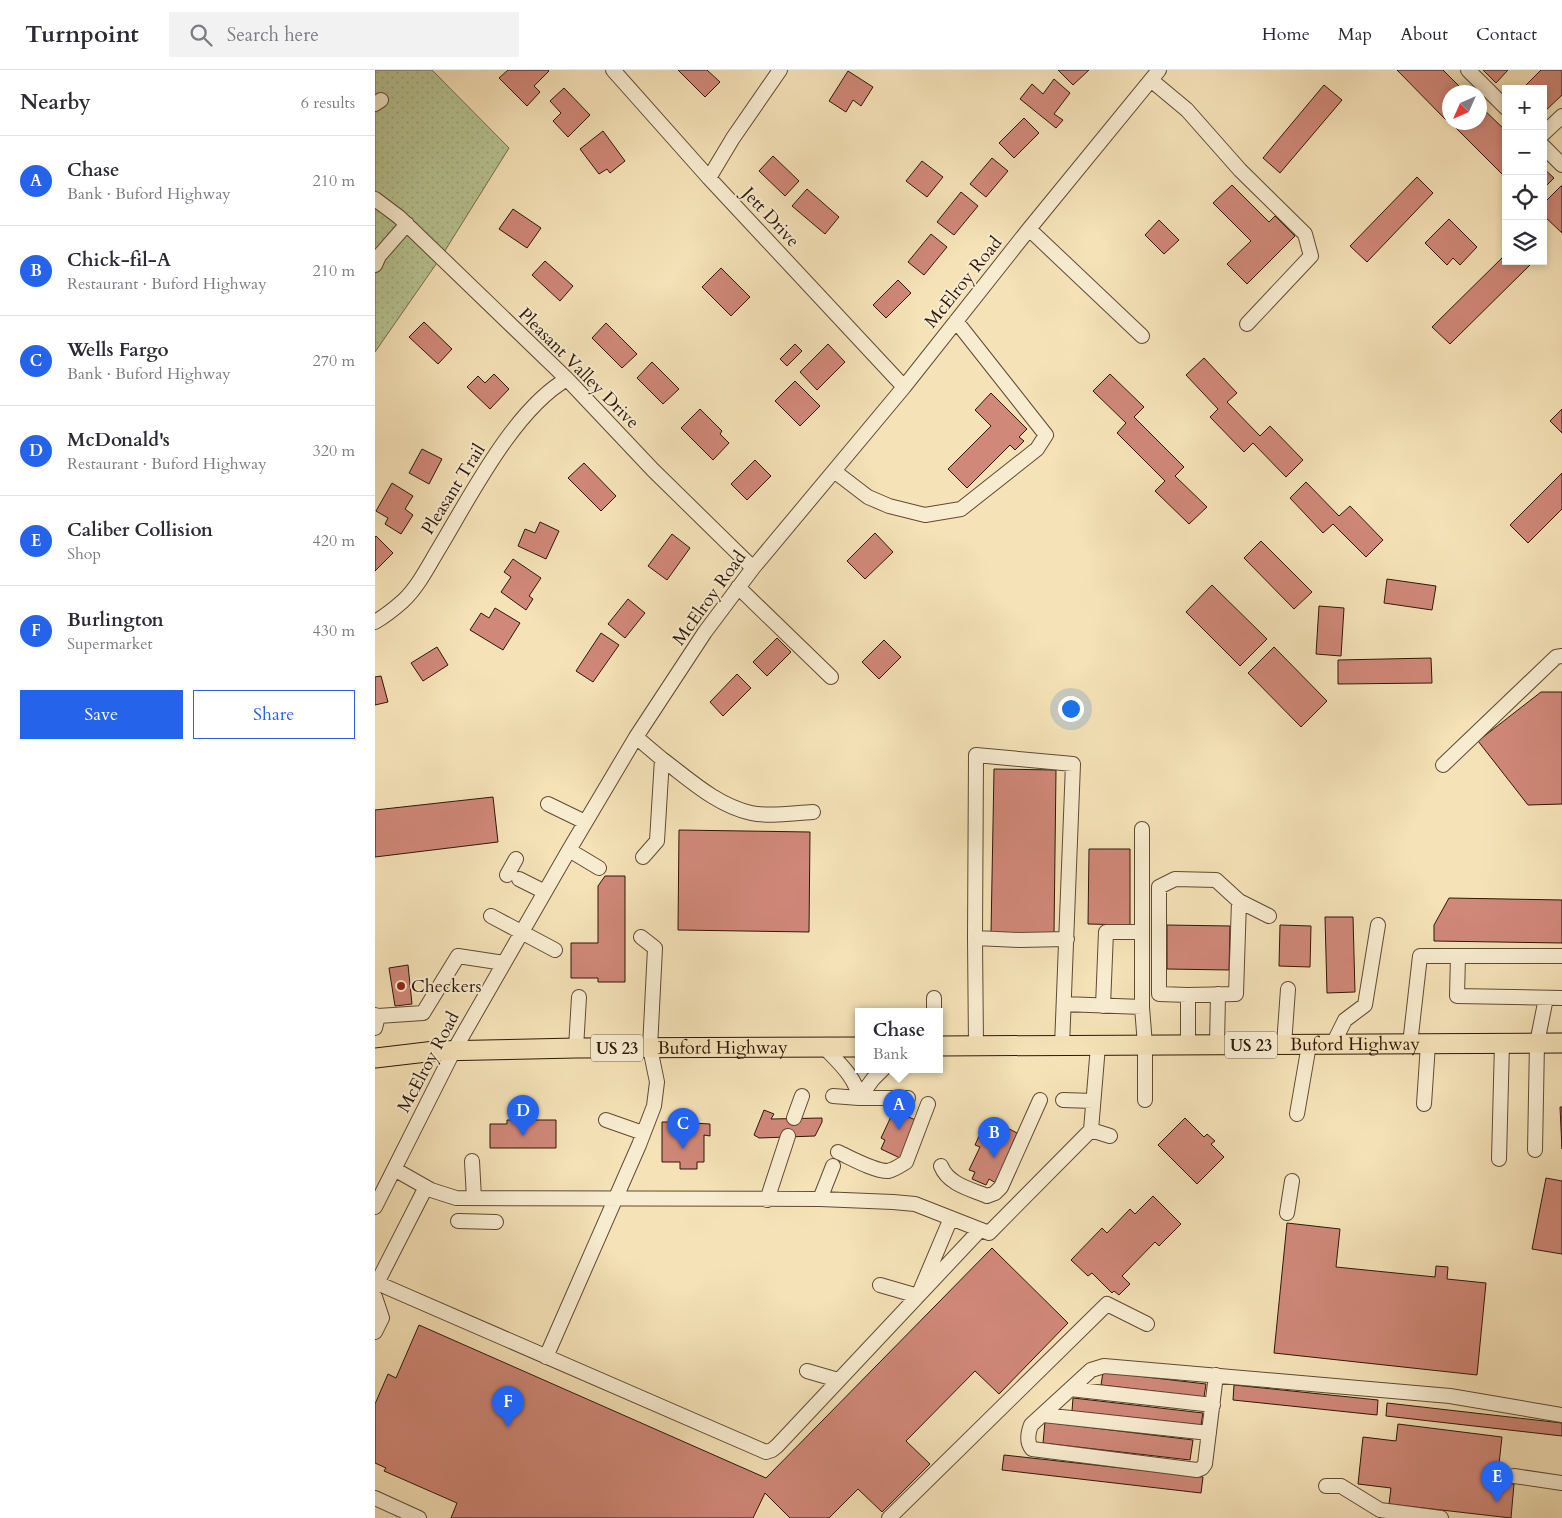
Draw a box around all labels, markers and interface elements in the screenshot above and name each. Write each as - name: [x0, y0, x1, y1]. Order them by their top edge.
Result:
- search box: [169, 12, 519, 57]
- text: Turnpoint: [25, 18, 139, 51]
- icon: search: [187, 21, 215, 49]
- text: Search here: [227, 22, 319, 48]
- text: Home: [1262, 22, 1310, 47]
- text: Map: [1338, 22, 1372, 47]
- text: About: [1400, 22, 1448, 47]
- text: Contact: [1476, 22, 1537, 47]
- north arrow: [1442, 85, 1487, 130]
- map controls: [1502, 85, 1547, 265]
- button: +: [1502, 85, 1547, 130]
- text: Nearby: [20, 88, 91, 117]
- text: 6 results: [301, 92, 355, 114]
- button: −: [1502, 130, 1547, 175]
- text: Chase: [67, 157, 119, 183]
- text: A: [30, 170, 42, 192]
- text: 210 m: [313, 170, 355, 192]
- button: locate: [1502, 175, 1547, 220]
- street label: Jett Drive: [734, 180, 805, 253]
- text: Bank · Buford Highway: [67, 183, 231, 205]
- button: layers: [1502, 220, 1547, 265]
- street label: McElroy Road: [919, 231, 1008, 333]
- text: Chick-fil-A: [67, 247, 171, 273]
- text: B: [30, 260, 42, 282]
- text: 210 m: [313, 260, 355, 282]
- text: Restaurant · Buford Highway: [67, 273, 267, 295]
- street label: Pleasant Valley Drive: [513, 302, 645, 434]
- text: Wells Fargo: [67, 337, 169, 363]
- text: C: [30, 350, 42, 372]
- text: 270 m: [313, 350, 355, 372]
- text: Bank · Buford Highway: [67, 363, 231, 385]
- text: McDonald's: [67, 427, 170, 453]
- street label: Pleasant Trail: [416, 439, 492, 540]
- text: D: [29, 440, 43, 462]
- text: 320 m: [313, 440, 355, 462]
- text: Restaurant · Buford Highway: [67, 453, 267, 475]
- text: Caliber Collision: [67, 517, 213, 543]
- text: E: [31, 530, 41, 552]
- text: 420 m: [313, 530, 355, 552]
- text: Shop: [67, 543, 101, 565]
- street label: McElroy Road: [667, 546, 752, 651]
- text: Burlington: [67, 607, 164, 633]
- text: F: [31, 620, 41, 642]
- text: 430 m: [313, 620, 355, 642]
- text: Supermarket: [67, 633, 153, 655]
- button: Save: [20, 690, 183, 739]
- button: Share: [193, 690, 355, 739]
- your location: [1058, 696, 1084, 722]
- place label: Checkers: [411, 974, 481, 999]
- marker: Checkers: [395, 980, 407, 992]
- street label: McElroy Road: [391, 1007, 466, 1117]
- popup: [855, 1008, 943, 1073]
- text: Chase: [873, 1017, 925, 1043]
- road number: US 23: [1225, 1032, 1277, 1058]
- street label: Buford Highway: [1290, 1032, 1421, 1057]
- road number: US 23: [591, 1034, 643, 1061]
- street label: Buford Highway: [657, 1035, 788, 1061]
- text: Bank: [873, 1043, 908, 1065]
- pin: A: [883, 1089, 915, 1130]
- pin: D: [507, 1095, 539, 1136]
- pin: C: [667, 1108, 699, 1149]
- pin: B: [978, 1117, 1010, 1158]
- pin: F: [492, 1386, 524, 1427]
- pin: E: [1481, 1461, 1513, 1502]

